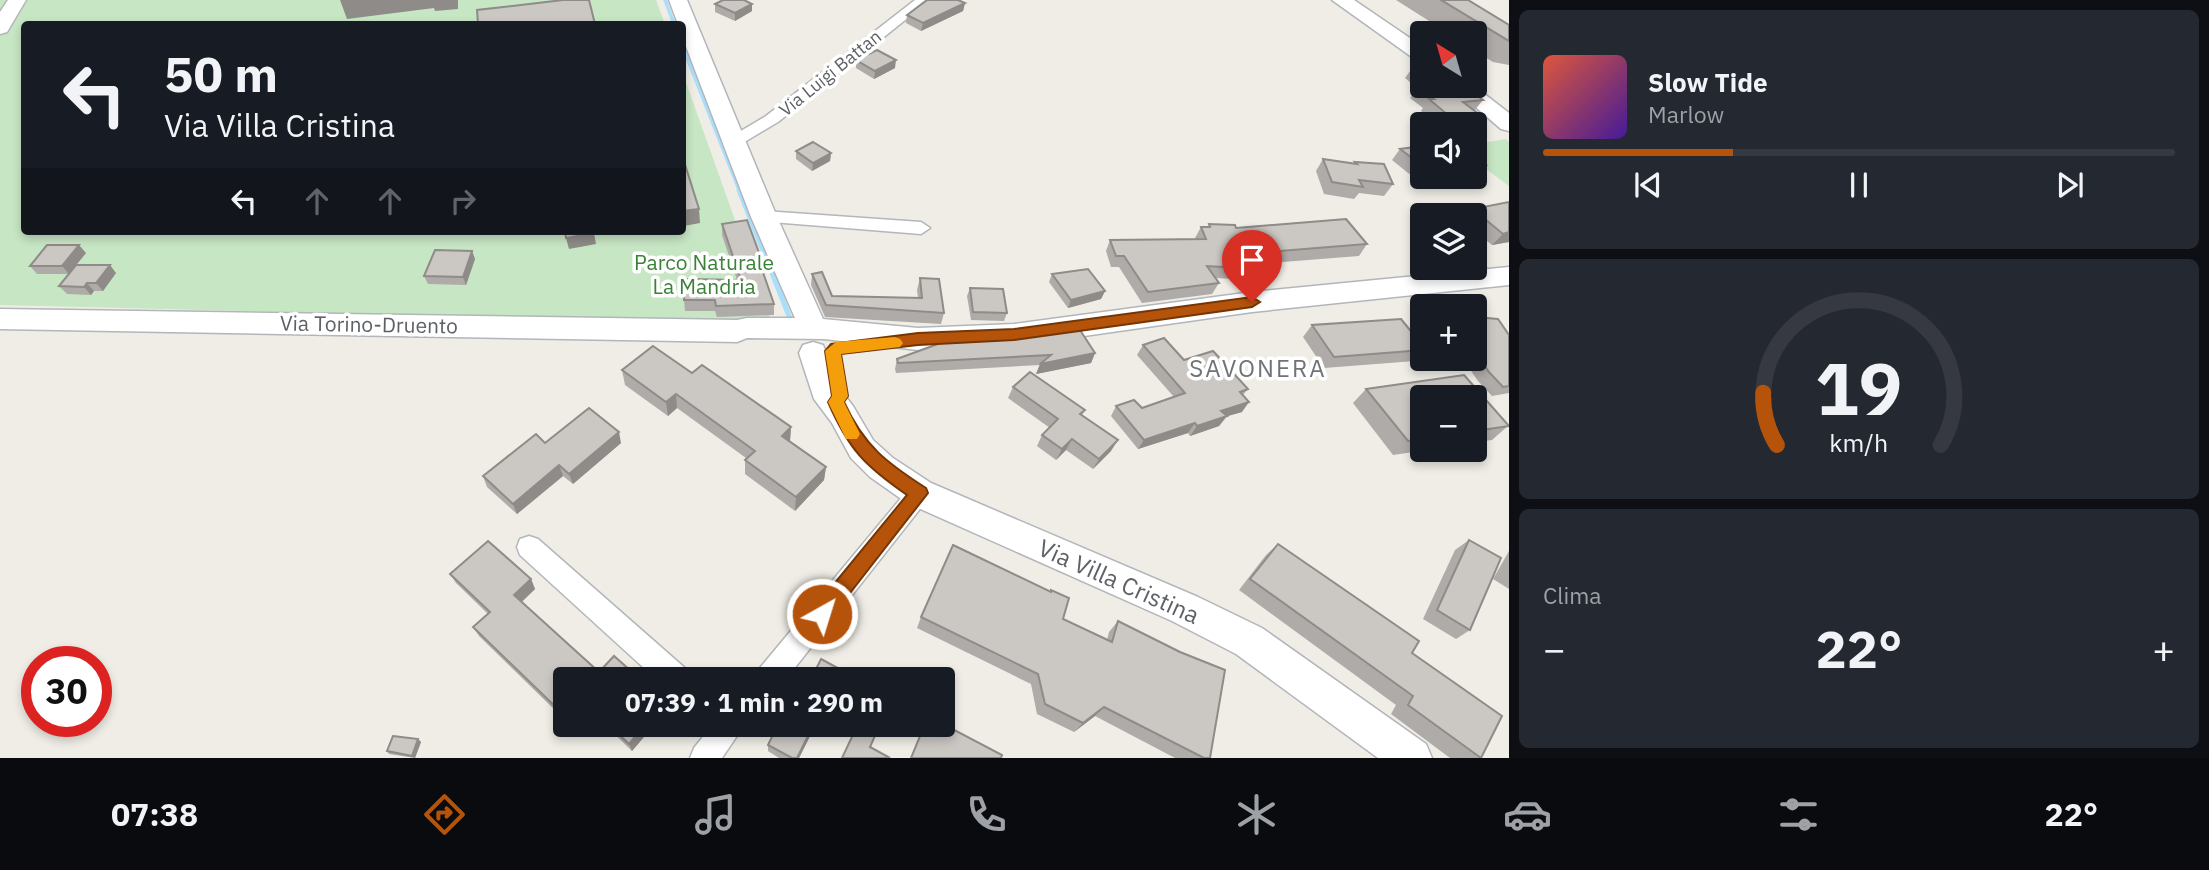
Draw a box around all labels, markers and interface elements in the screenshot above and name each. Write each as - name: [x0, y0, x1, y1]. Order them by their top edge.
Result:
- north arrow: [1410, 21, 1488, 98]
- map controls: [1410, 21, 1487, 462]
- street label: Via Luigi Battan: [774, 25, 886, 121]
- text: 50 m: [164, 42, 278, 105]
- icon: left: [49, 49, 140, 140]
- text: Slow Tide: [1648, 65, 1768, 99]
- text: Marlow: [1648, 99, 1724, 129]
- text: Via Villa Cristina: [164, 104, 395, 146]
- button: sound: [1410, 112, 1487, 189]
- icon: previous: [1629, 166, 1667, 204]
- icon: pause: [1840, 166, 1878, 204]
- icon: next: [2051, 166, 2089, 204]
- icon: left: [225, 182, 263, 220]
- icon: ahead: [298, 182, 336, 220]
- icon: ahead: [371, 182, 409, 220]
- icon: right: [444, 182, 482, 220]
- button: layers: [1410, 203, 1487, 280]
- pin: [1222, 230, 1282, 302]
- icon: arrive: [1233, 241, 1271, 279]
- park label: Parco Naturale La Mandria: [634, 248, 774, 300]
- button: +: [1410, 294, 1487, 371]
- street label: Via Torino-Druento: [280, 308, 458, 340]
- text: 19: [1815, 340, 1903, 435]
- district label: SAVONERA: [1189, 352, 1327, 384]
- button: −: [1410, 385, 1487, 462]
- text: km/h: [1830, 426, 1888, 459]
- street label: Via Villa Cristina: [1033, 531, 1205, 631]
- position arrow: [785, 577, 859, 651]
- text: Clima: [1543, 580, 1602, 610]
- text: 22°: [1816, 615, 1902, 682]
- text: −: [1543, 624, 1566, 673]
- text: +: [2152, 624, 2175, 673]
- speed limit sign: 30: [21, 646, 112, 737]
- text: 07:39 · 1 min · 290 m: [625, 685, 883, 719]
- icon: directions: [420, 790, 469, 839]
- icon: music: [691, 790, 740, 839]
- icon: phone: [962, 790, 1011, 839]
- icon: climate: [1232, 790, 1281, 839]
- icon: car: [1503, 790, 1552, 839]
- icon: filters: [1774, 790, 1823, 839]
- text: 07:38: [111, 793, 198, 835]
- text: 22°: [2045, 793, 2098, 835]

